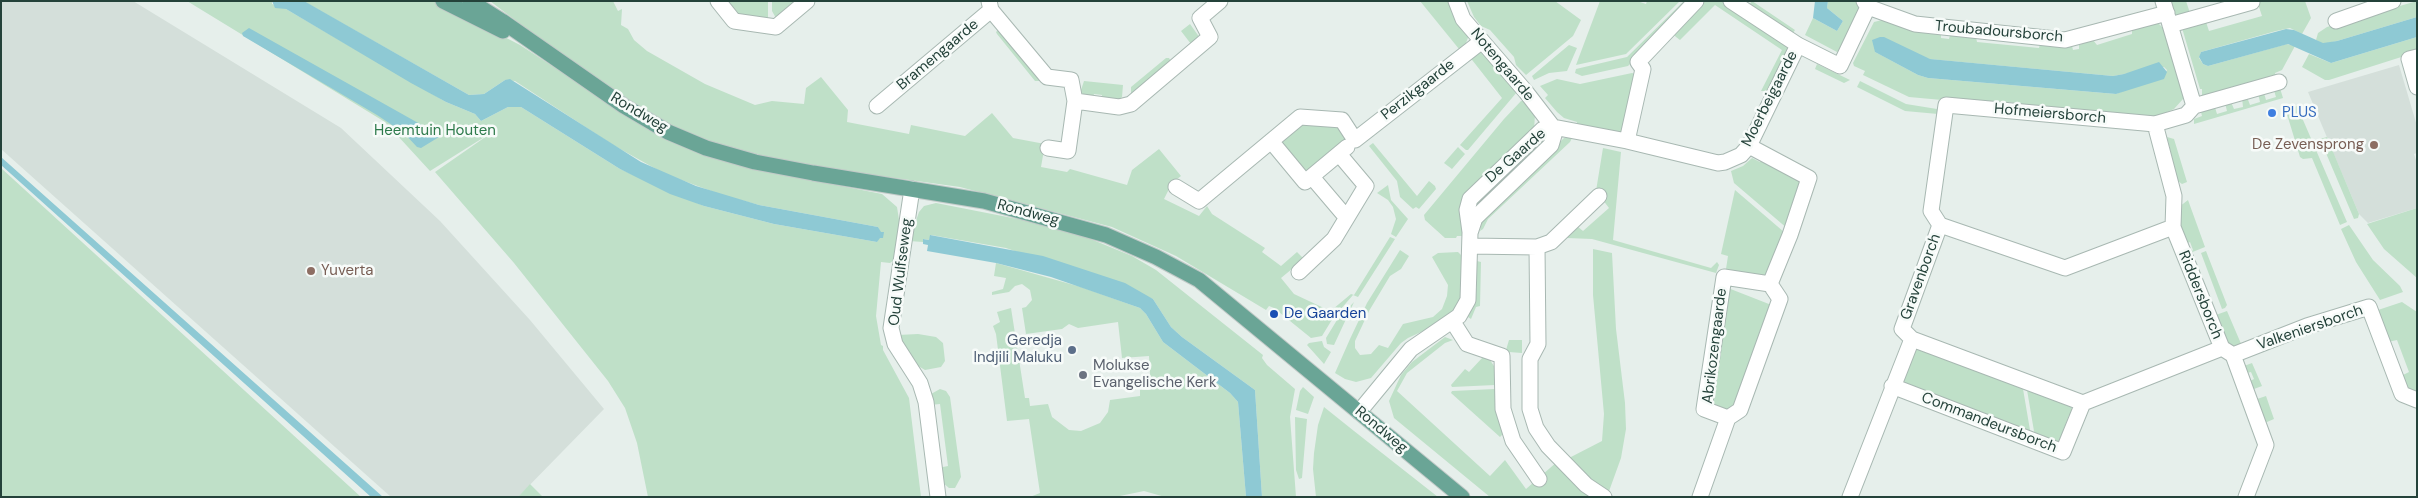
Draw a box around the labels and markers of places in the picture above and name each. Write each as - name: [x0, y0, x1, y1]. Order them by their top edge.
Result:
- place label: PLUS: [2282, 104, 2317, 122]
- marker: PLUS: [2266, 107, 2278, 119]
- place label: De Zevensprong: [2252, 136, 2364, 154]
- marker: De Zevensprong: [2368, 139, 2380, 151]
- place label: Yuverta: [321, 262, 374, 280]
- marker: Yuverta: [305, 265, 317, 277]
- place label: De Gaarden: [1284, 305, 1366, 323]
- marker: De Gaarden: [1268, 308, 1280, 320]
- place label: Geredja Indjili Maluku: [973, 332, 1062, 367]
- marker: Geredja Indjili Maluku: [1066, 344, 1078, 356]
- place label: Molukse Evangelische Kerk: [1093, 357, 1216, 392]
- marker: Molukse Evangelische Kerk: [1077, 369, 1089, 381]

